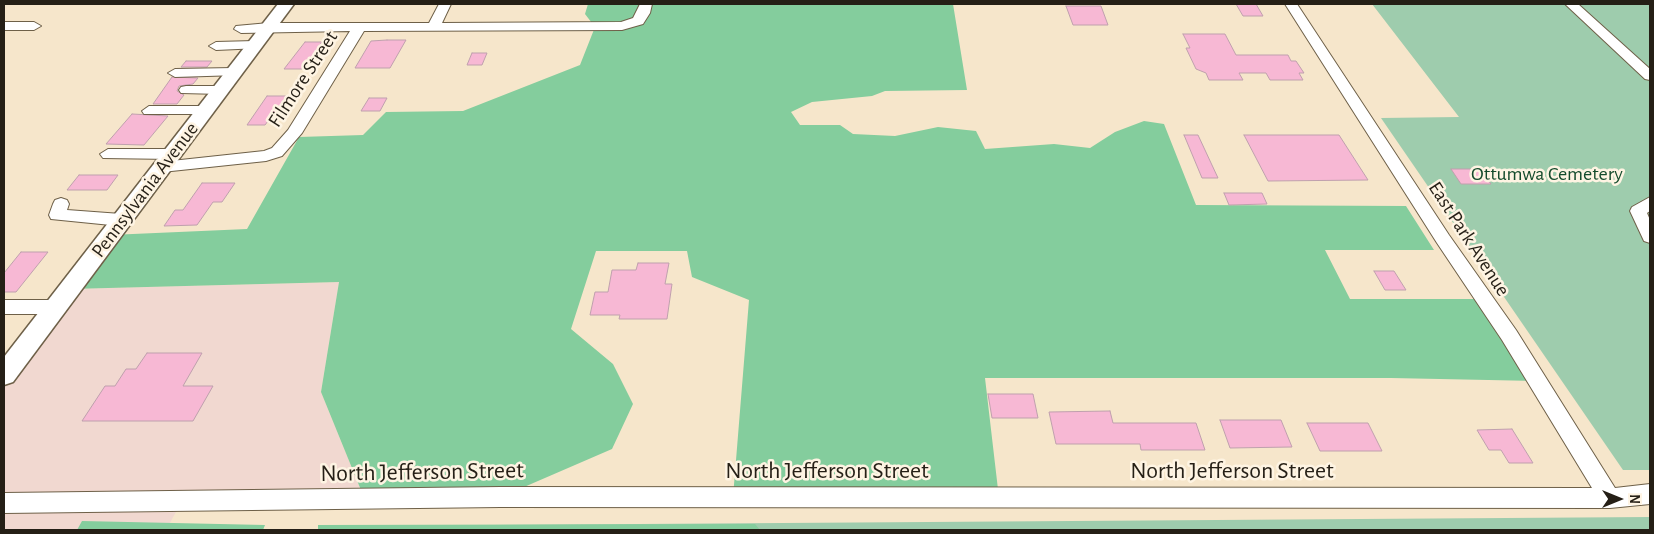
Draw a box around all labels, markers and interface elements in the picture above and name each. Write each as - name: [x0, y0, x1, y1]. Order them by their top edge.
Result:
- street label: Filmore Street: [263, 26, 343, 132]
- street label: Pennsylvania Avenue: [86, 118, 204, 262]
- park label: Ottumwa Cemetery: [1471, 162, 1623, 186]
- street label: East Park Avenue: [1423, 177, 1515, 301]
- street label: North Jefferson Street: [320, 456, 524, 488]
- street label: North Jefferson Street: [725, 457, 929, 485]
- street label: North Jefferson Street: [1130, 457, 1334, 485]
- north arrow: [1594, 474, 1644, 524]
- text: N: [1627, 494, 1641, 504]

